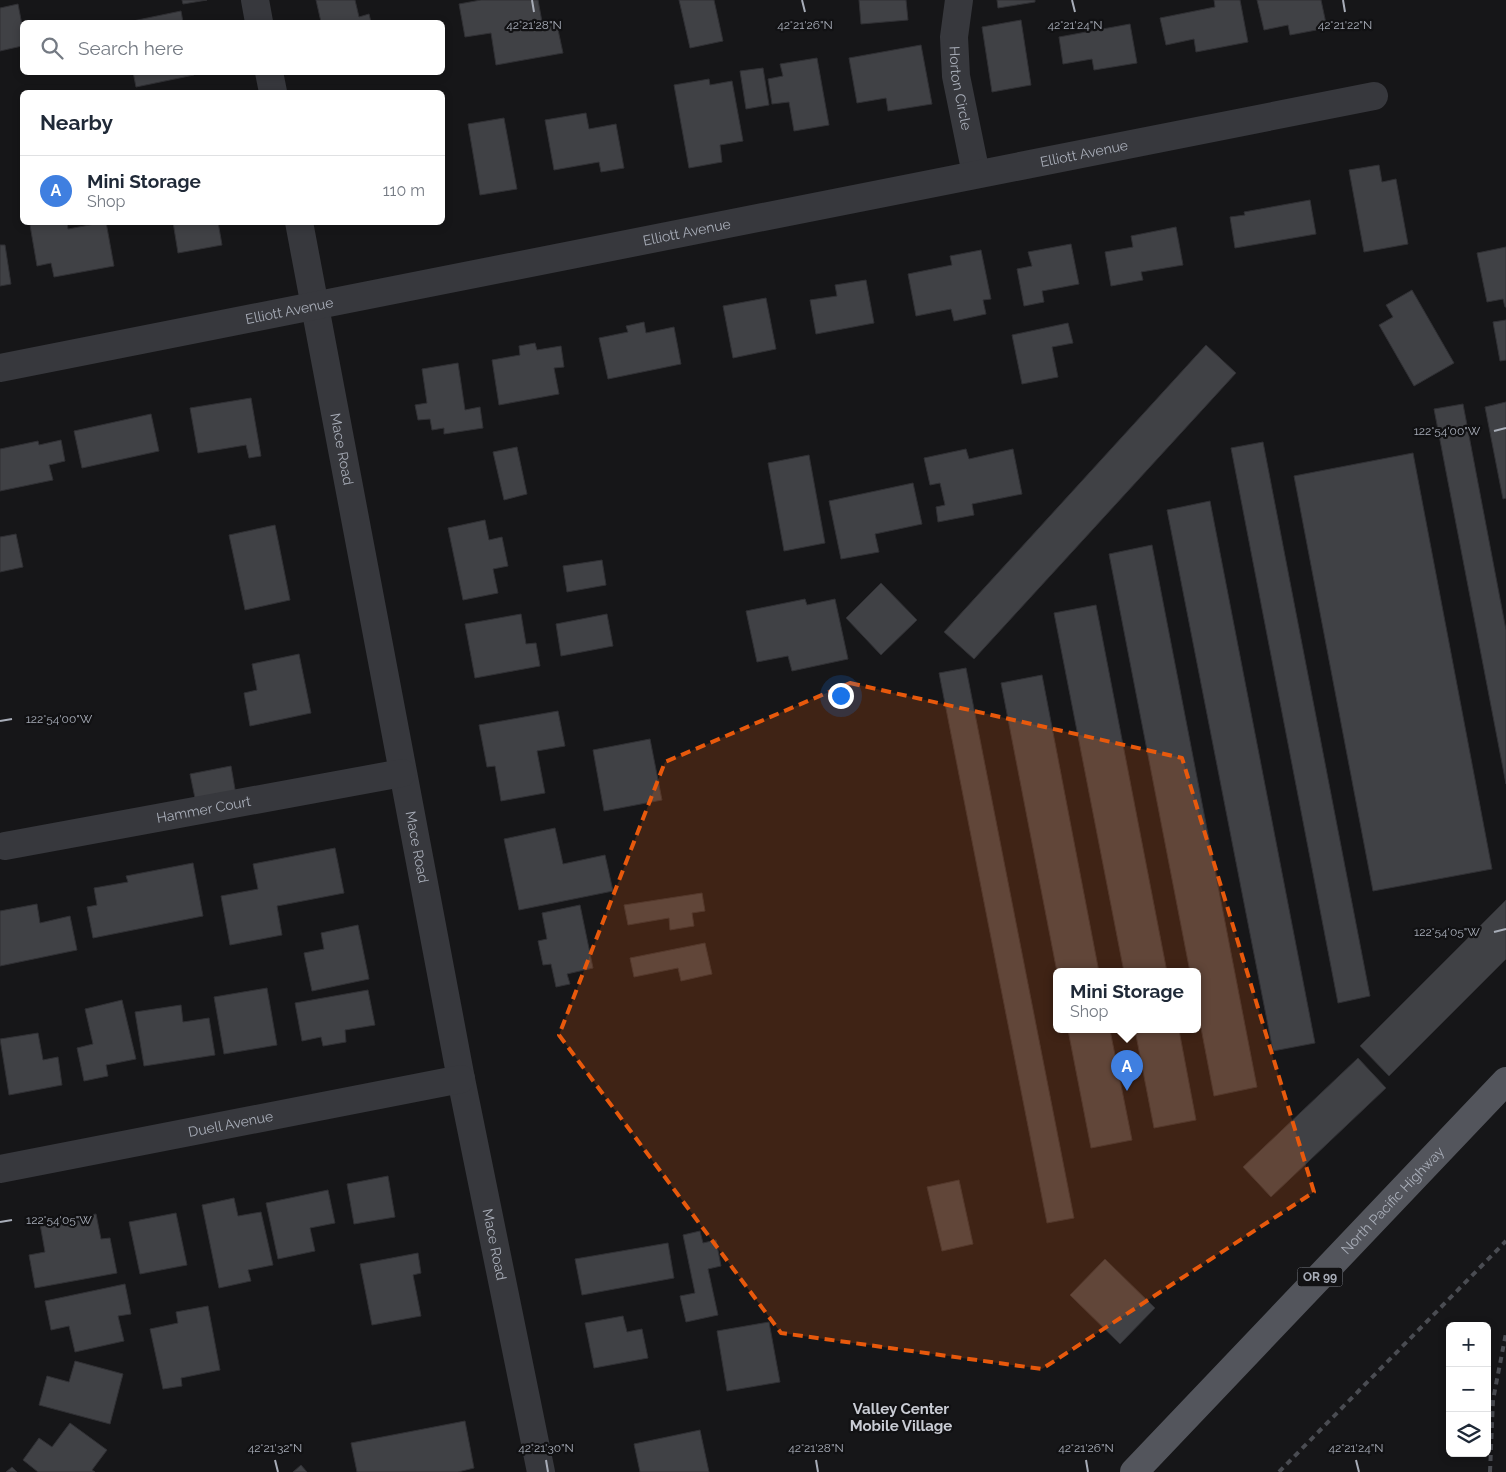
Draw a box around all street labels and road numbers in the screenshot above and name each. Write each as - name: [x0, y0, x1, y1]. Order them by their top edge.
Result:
- street label: Horton Circle: [946, 46, 975, 132]
- street label: Elliott Avenue: [1039, 137, 1129, 170]
- street label: Elliott Avenue: [641, 216, 732, 249]
- street label: Elliott Avenue: [244, 294, 335, 327]
- street label: Mace Road: [327, 412, 357, 486]
- street label: Hammer Court: [155, 793, 253, 826]
- street label: Mace Road: [403, 810, 432, 884]
- street label: Duell Avenue: [187, 1108, 274, 1140]
- street label: North Pacific Highway: [1338, 1143, 1448, 1257]
- street label: Mace Road: [480, 1207, 510, 1282]
- road number: OR 99: [1298, 1268, 1342, 1286]

